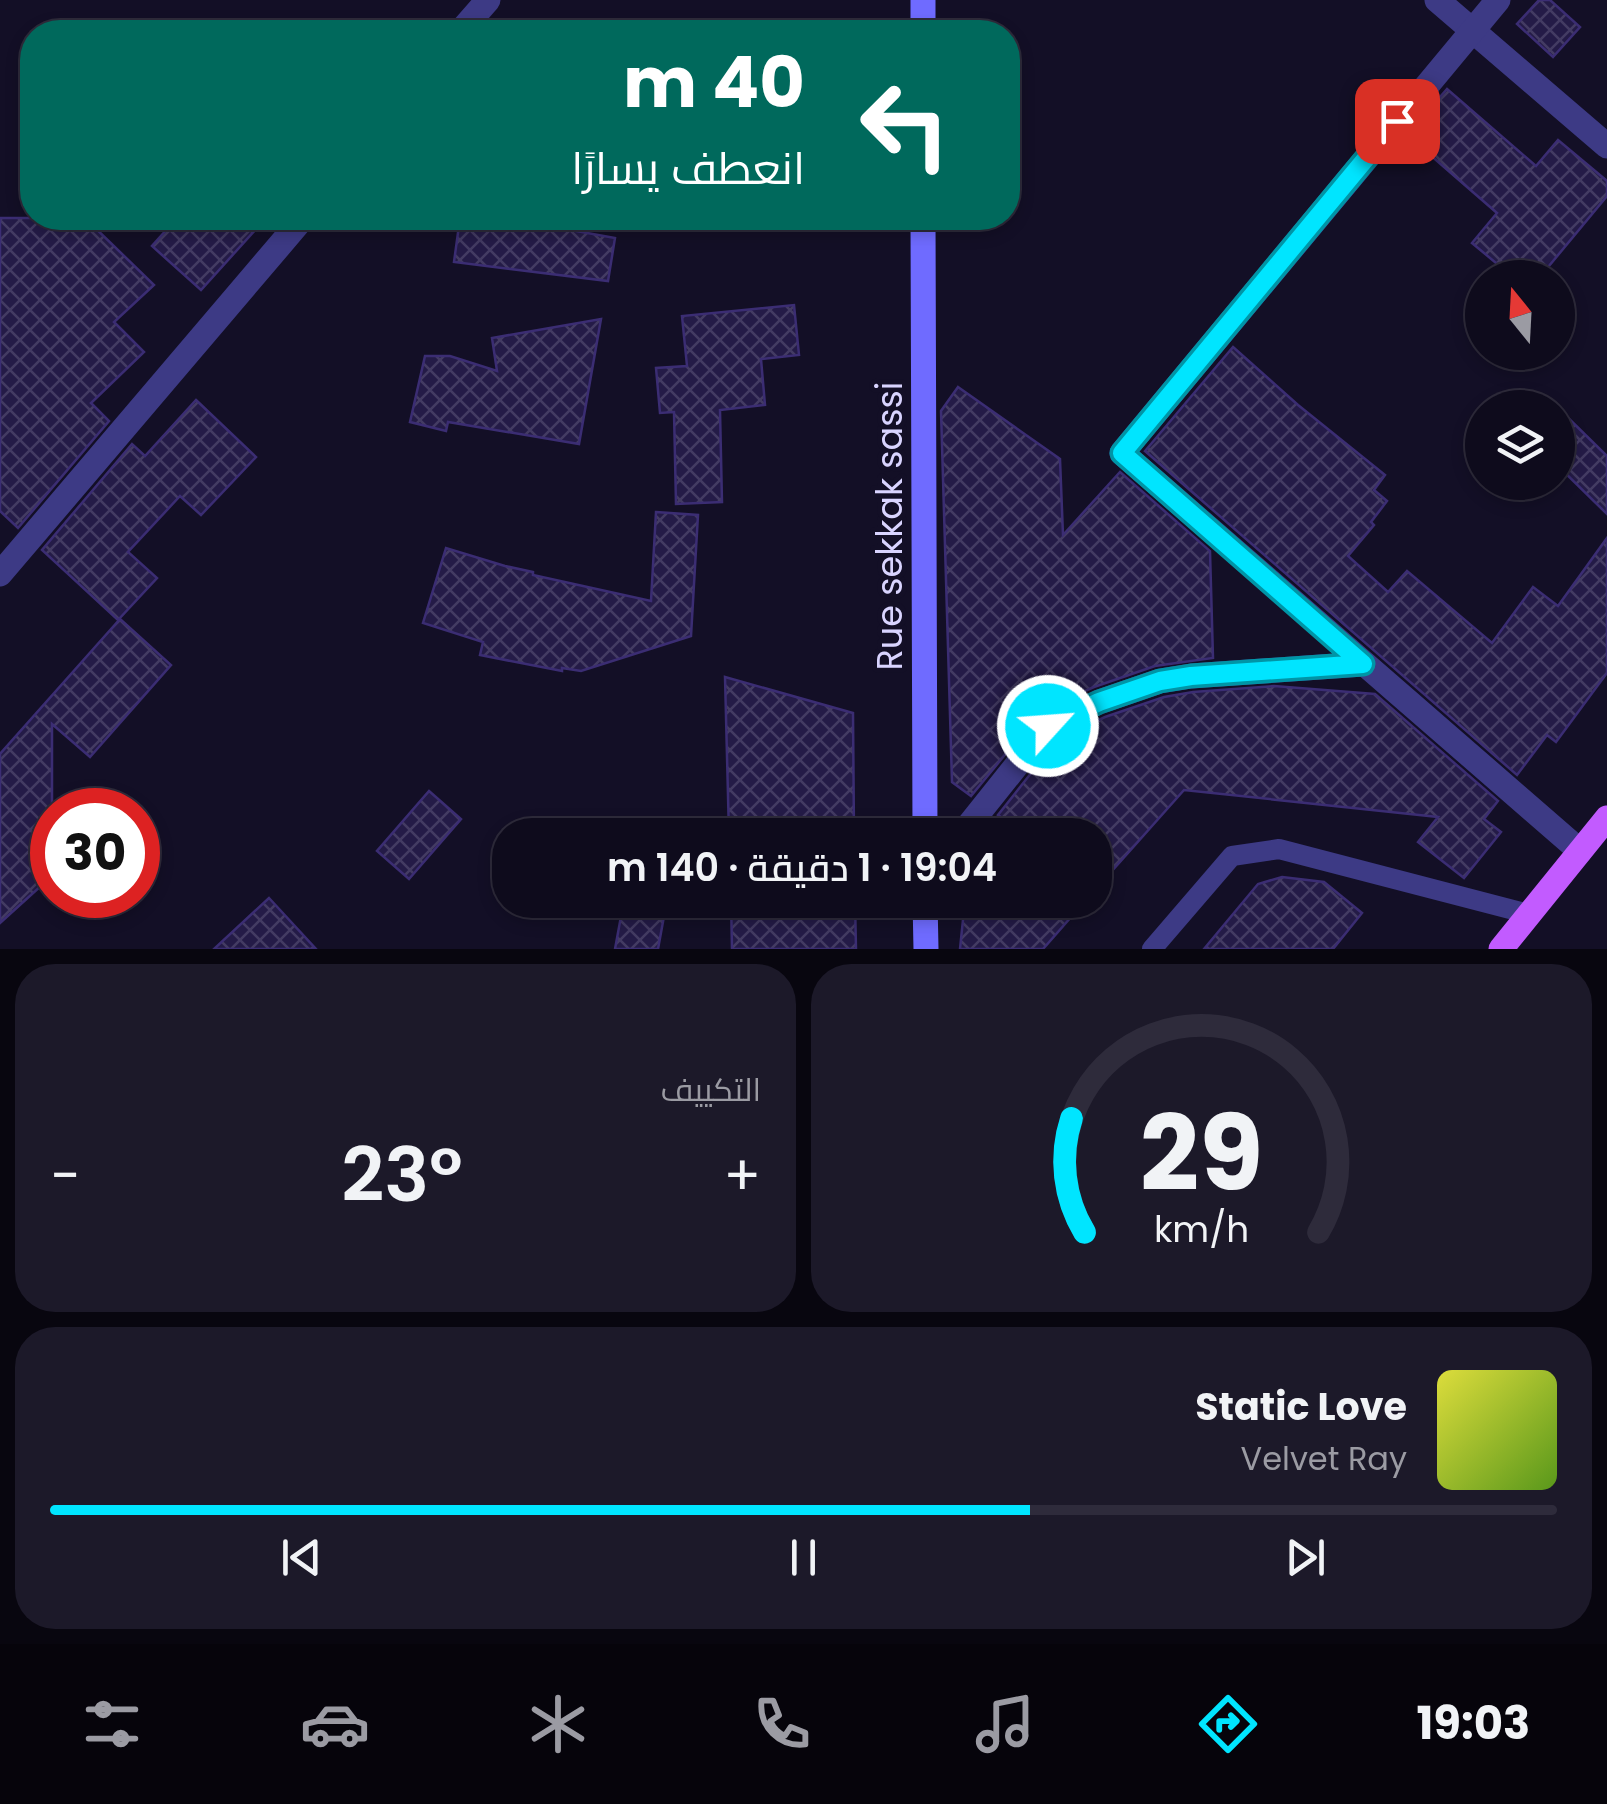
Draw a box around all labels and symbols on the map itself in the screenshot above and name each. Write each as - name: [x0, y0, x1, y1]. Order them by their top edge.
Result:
- pin: [1355, 79, 1440, 164]
- north arrow: [1465, 260, 1575, 370]
- street label: Rue sekkak sassi: [865, 382, 914, 670]
- position arrow: [996, 674, 1100, 778]
- speed limit sign: 30: [30, 788, 160, 918]

